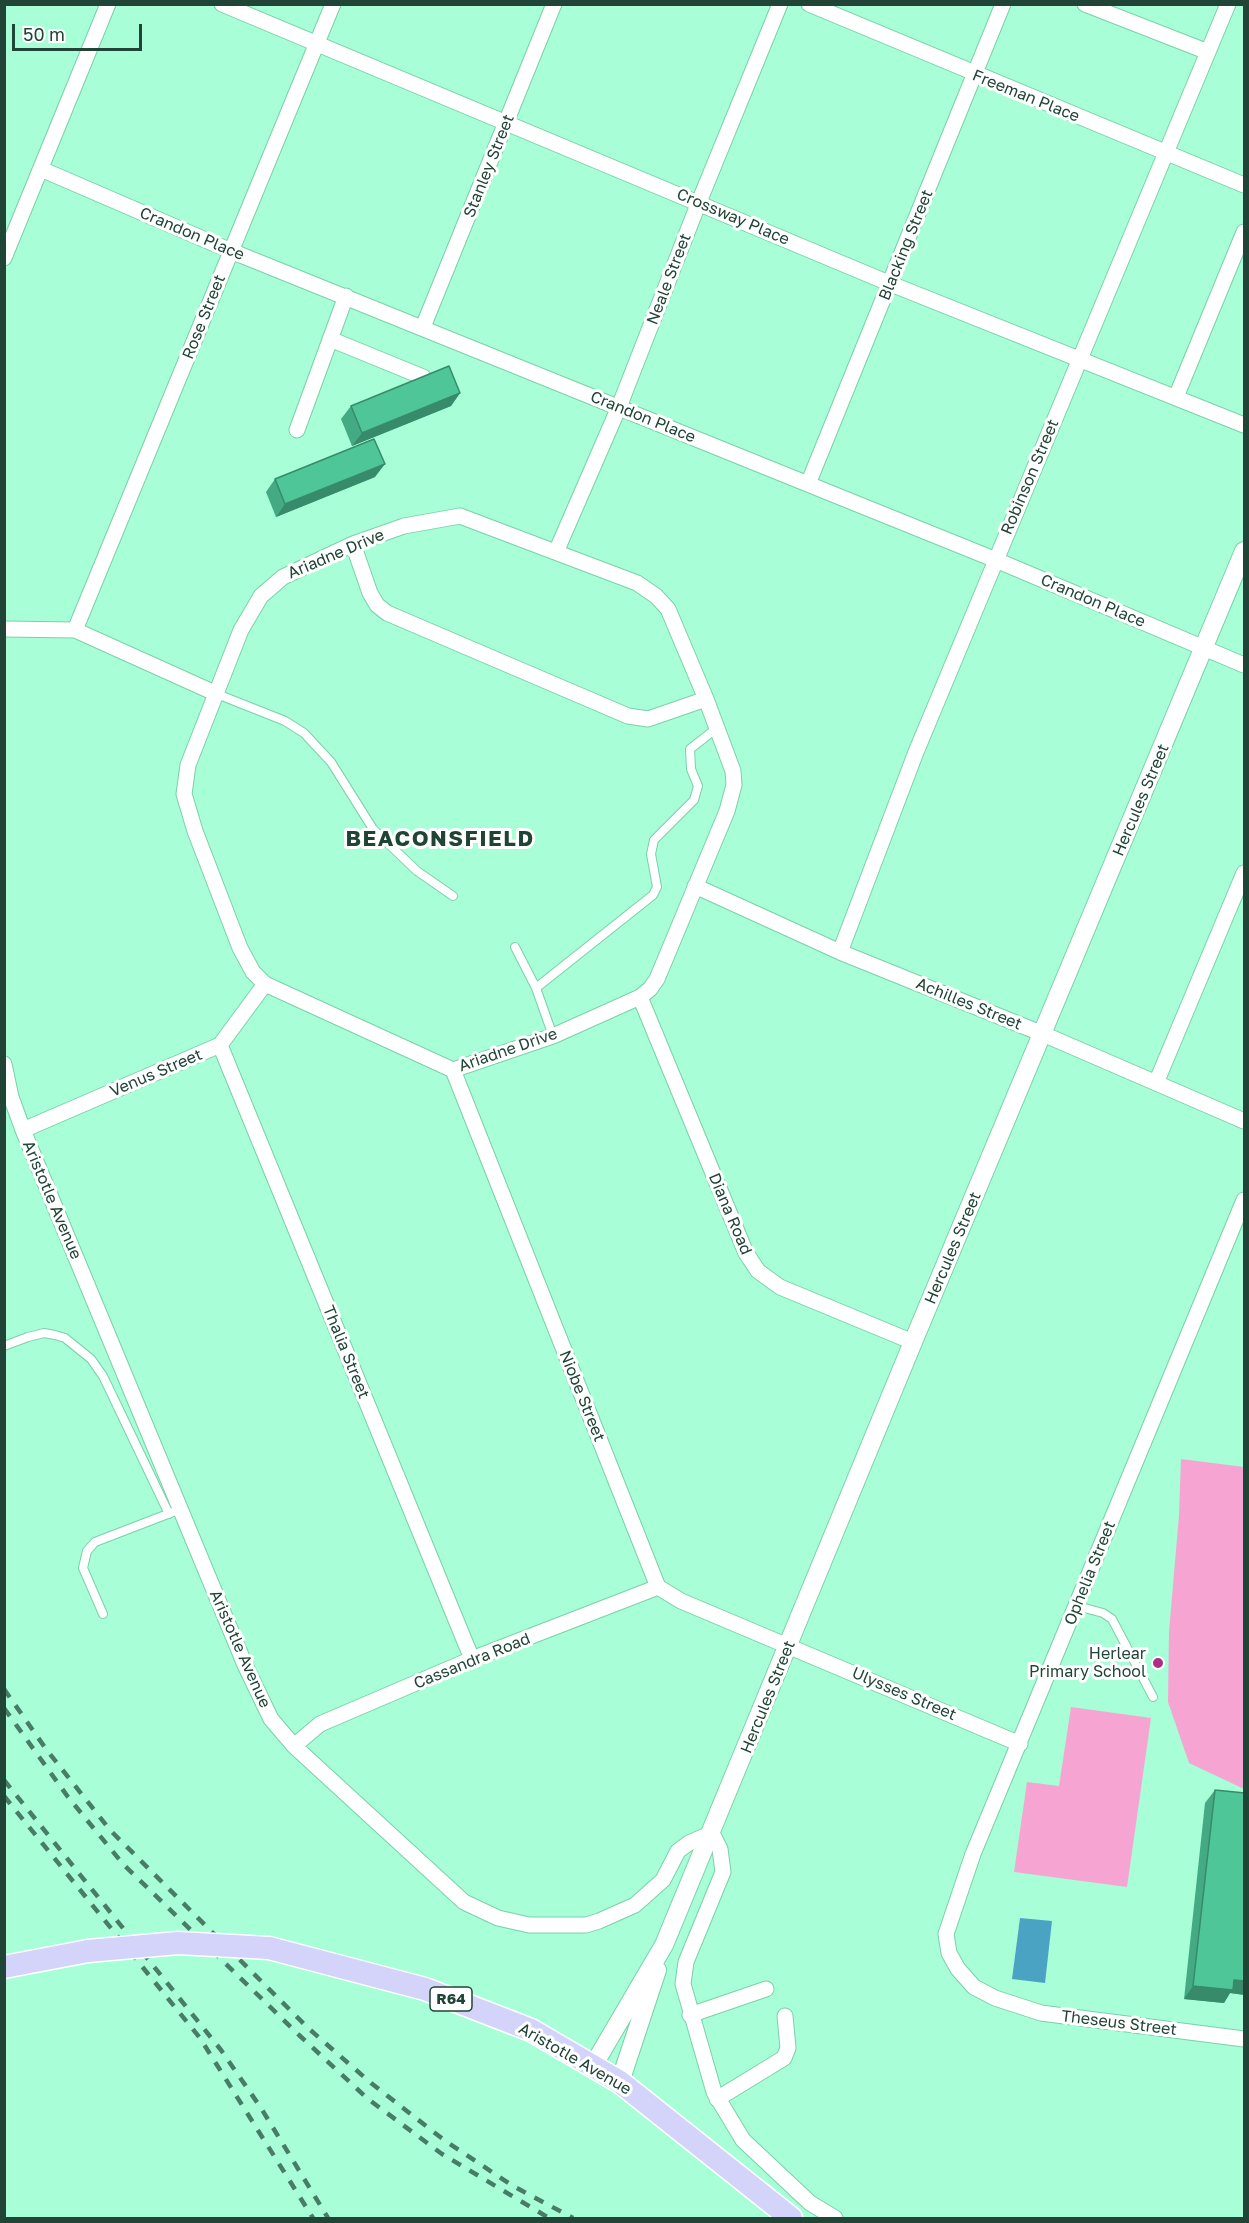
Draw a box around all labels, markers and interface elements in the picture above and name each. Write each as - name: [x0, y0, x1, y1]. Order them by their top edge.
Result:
- scale bar: [15, 12, 146, 50]
- text: 50 m: [23, 23, 65, 45]
- street label: Freeman Place: [970, 66, 1082, 126]
- street label: Stanley Street: [460, 112, 518, 220]
- street label: Crossway Place: [674, 185, 792, 249]
- street label: Blacking Street: [875, 187, 937, 303]
- street label: Crandon Place: [137, 203, 247, 265]
- street label: Neale Street: [643, 231, 695, 327]
- street label: Rose Street: [178, 272, 230, 362]
- street label: Crandon Place: [588, 387, 698, 447]
- street label: Robinson Street: [997, 416, 1063, 538]
- street label: Ariadne Drive: [285, 525, 387, 583]
- street label: Crandon Place: [1038, 570, 1148, 632]
- street label: Hercules Street: [1109, 741, 1173, 859]
- district label: BEACONSFIELD: [345, 826, 535, 852]
- street label: Achilles Street: [913, 974, 1025, 1034]
- street label: Ariadne Drive: [456, 1024, 560, 1076]
- street label: Venus Street: [107, 1045, 205, 1101]
- street label: Aristotle Avenue: [18, 1138, 86, 1262]
- street label: Diana Road: [704, 1170, 756, 1258]
- street label: Hercules Street: [921, 1189, 985, 1307]
- street label: Thalia Street: [319, 1303, 373, 1401]
- street label: Niobe Street: [555, 1348, 609, 1444]
- street label: Ophelia Street: [1060, 1518, 1120, 1628]
- street label: Aristotle Avenue: [205, 1587, 275, 1711]
- street label: Cassandra Road: [411, 1629, 533, 1693]
- street label: Hercules Street: [737, 1638, 799, 1756]
- place label: Herlear Primary School: [1029, 1644, 1146, 1682]
- marker: Herlear Primary School: [1151, 1656, 1165, 1670]
- street label: Ulysses Street: [849, 1663, 959, 1725]
- road number: R64: [430, 1987, 472, 2011]
- street label: Theseus Street: [1060, 2006, 1178, 2040]
- street label: Aristotle Avenue: [515, 2019, 635, 2099]

